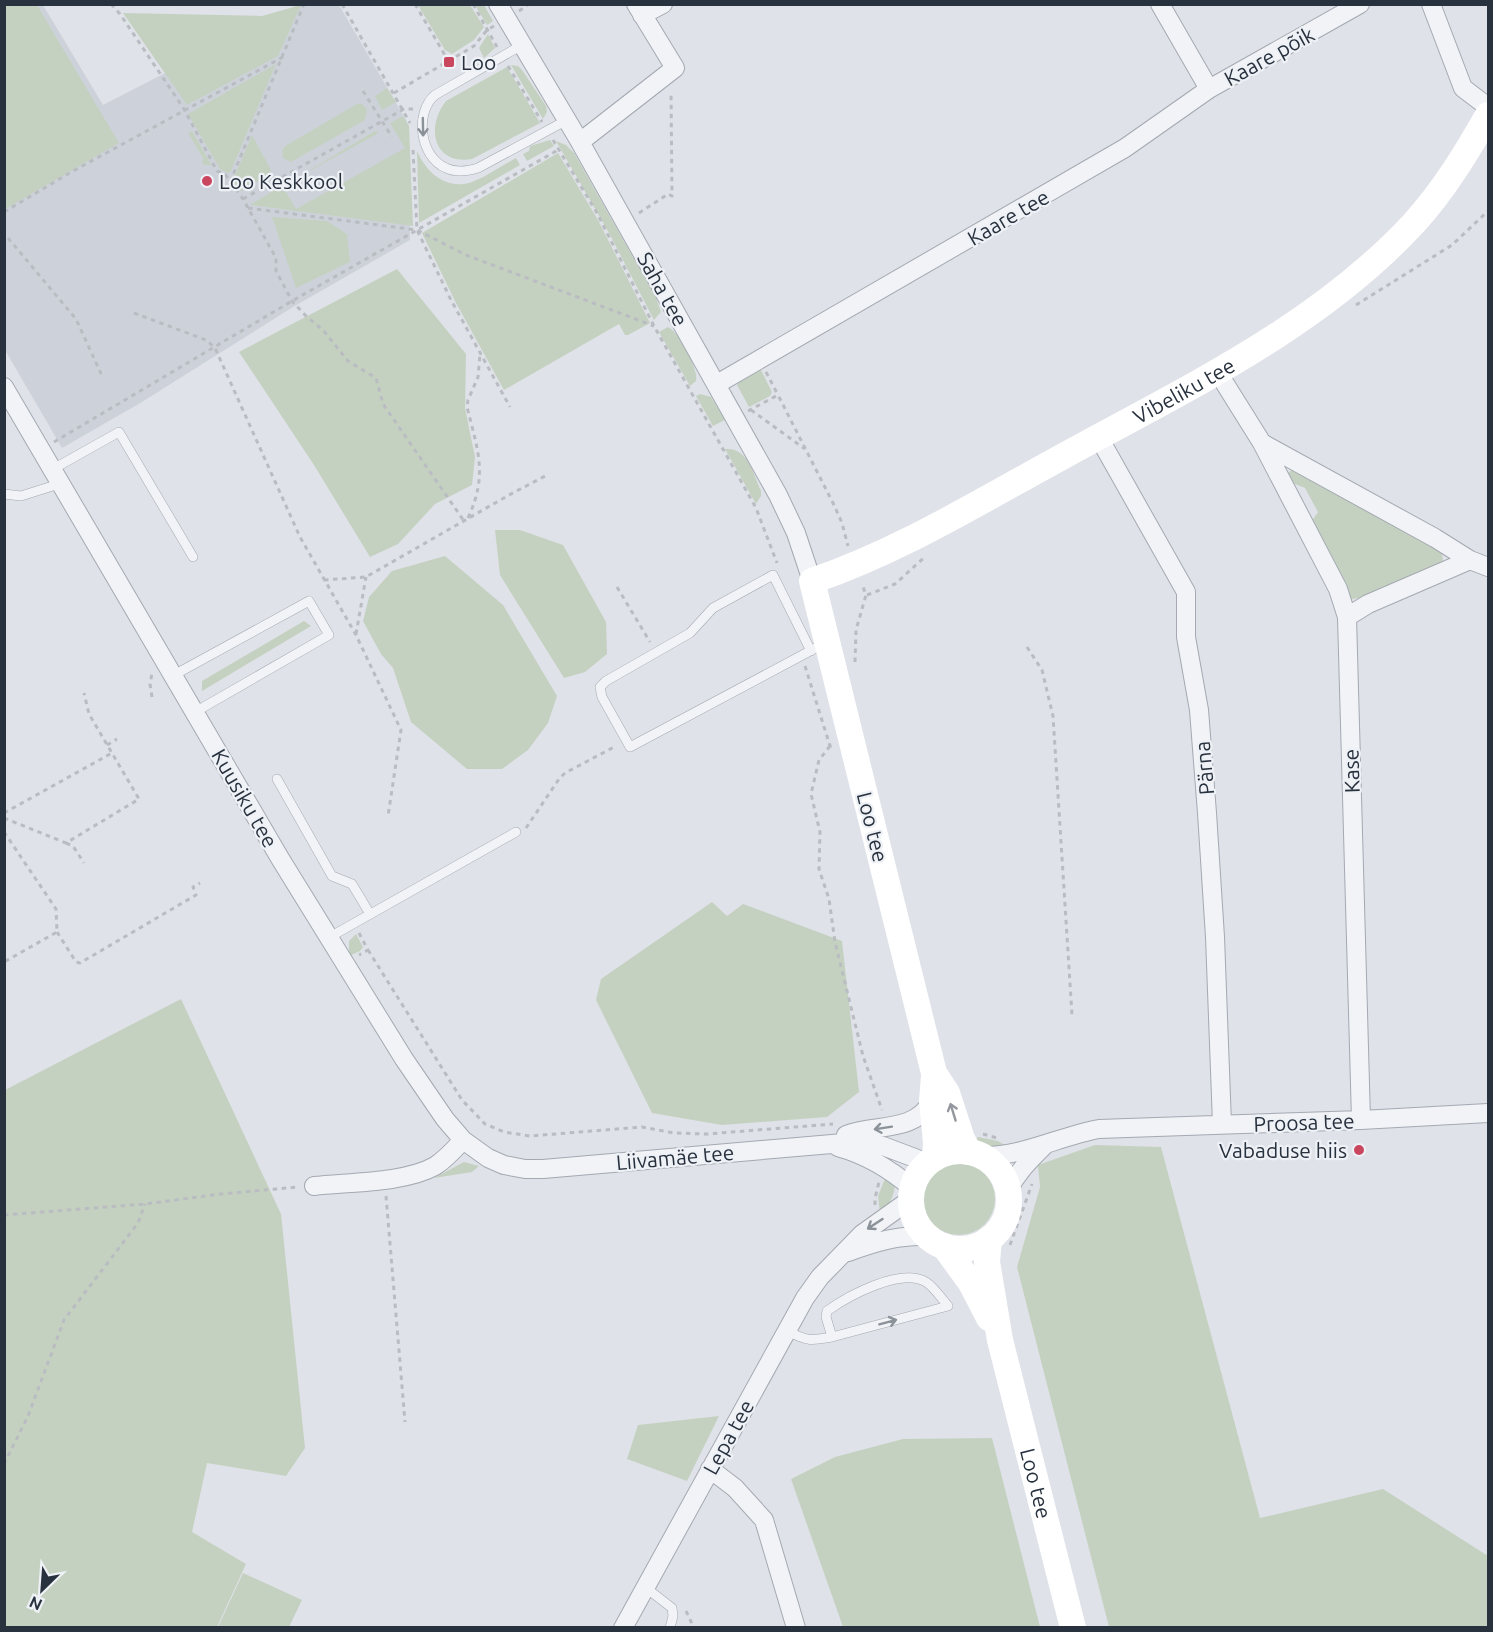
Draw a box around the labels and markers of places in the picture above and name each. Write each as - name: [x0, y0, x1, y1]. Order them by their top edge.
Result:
- place label: Loo: [461, 50, 496, 74]
- marker: Loo: [442, 55, 456, 69]
- place label: Loo Keskkool: [219, 169, 343, 193]
- marker: Loo Keskkool: [200, 174, 214, 188]
- place label: Vabaduse hiis: [1219, 1138, 1347, 1162]
- marker: Vabaduse hiis: [1352, 1143, 1366, 1157]

